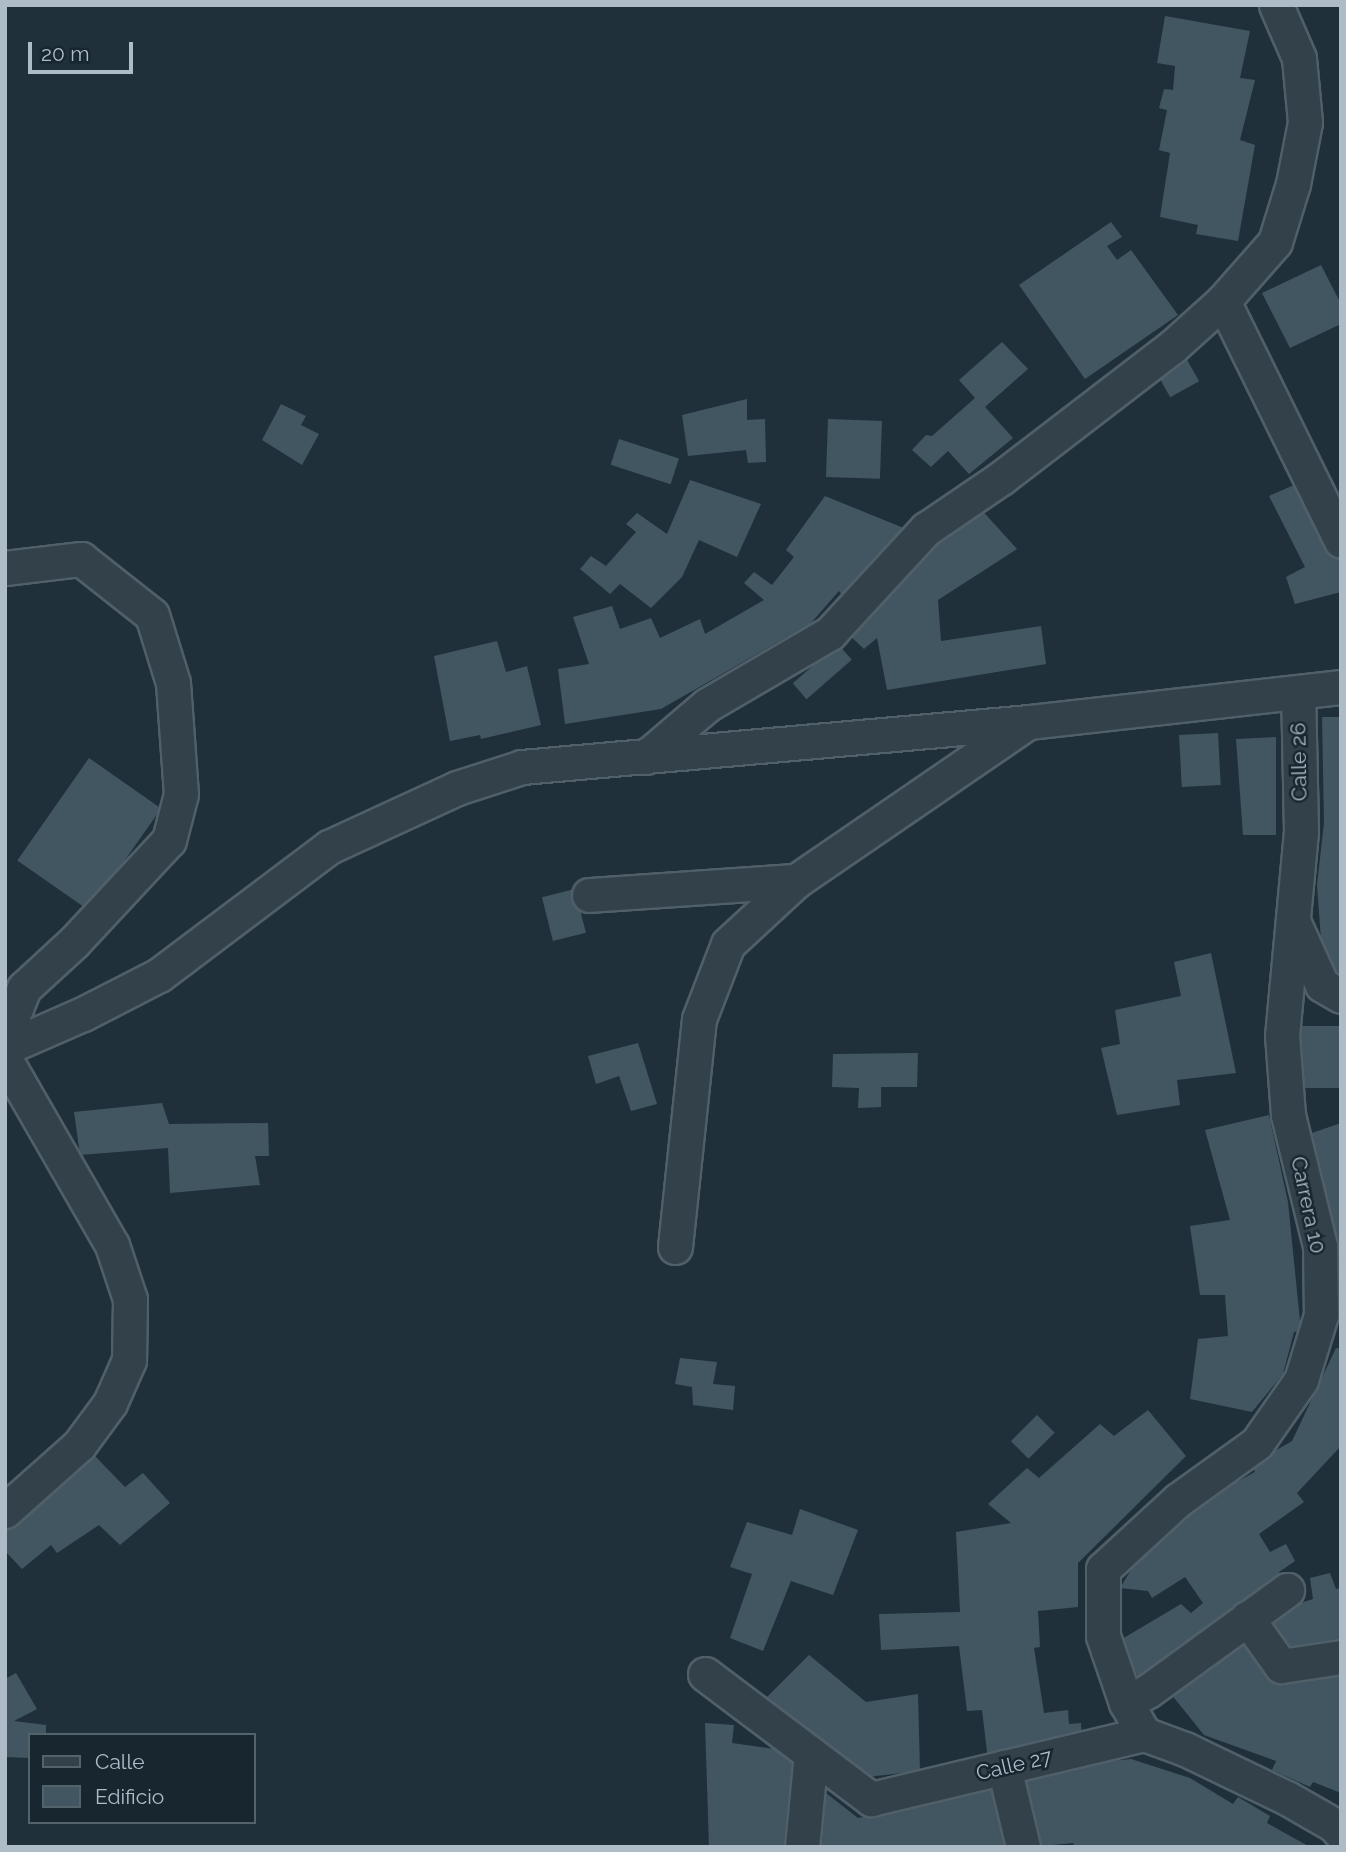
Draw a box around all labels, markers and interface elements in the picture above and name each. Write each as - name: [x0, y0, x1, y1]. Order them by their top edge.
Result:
- scale bar: [32, 28, 136, 72]
- text: 20 m: [41, 41, 89, 66]
- street label: Calle 26: [1286, 723, 1312, 801]
- street label: Carrera 10: [1285, 1154, 1331, 1256]
- legend: [28, 1733, 256, 1824]
- street label: Calle 27: [974, 1744, 1054, 1786]
- text: Calle: [95, 1749, 145, 1774]
- text: Edificio: [95, 1784, 164, 1809]

